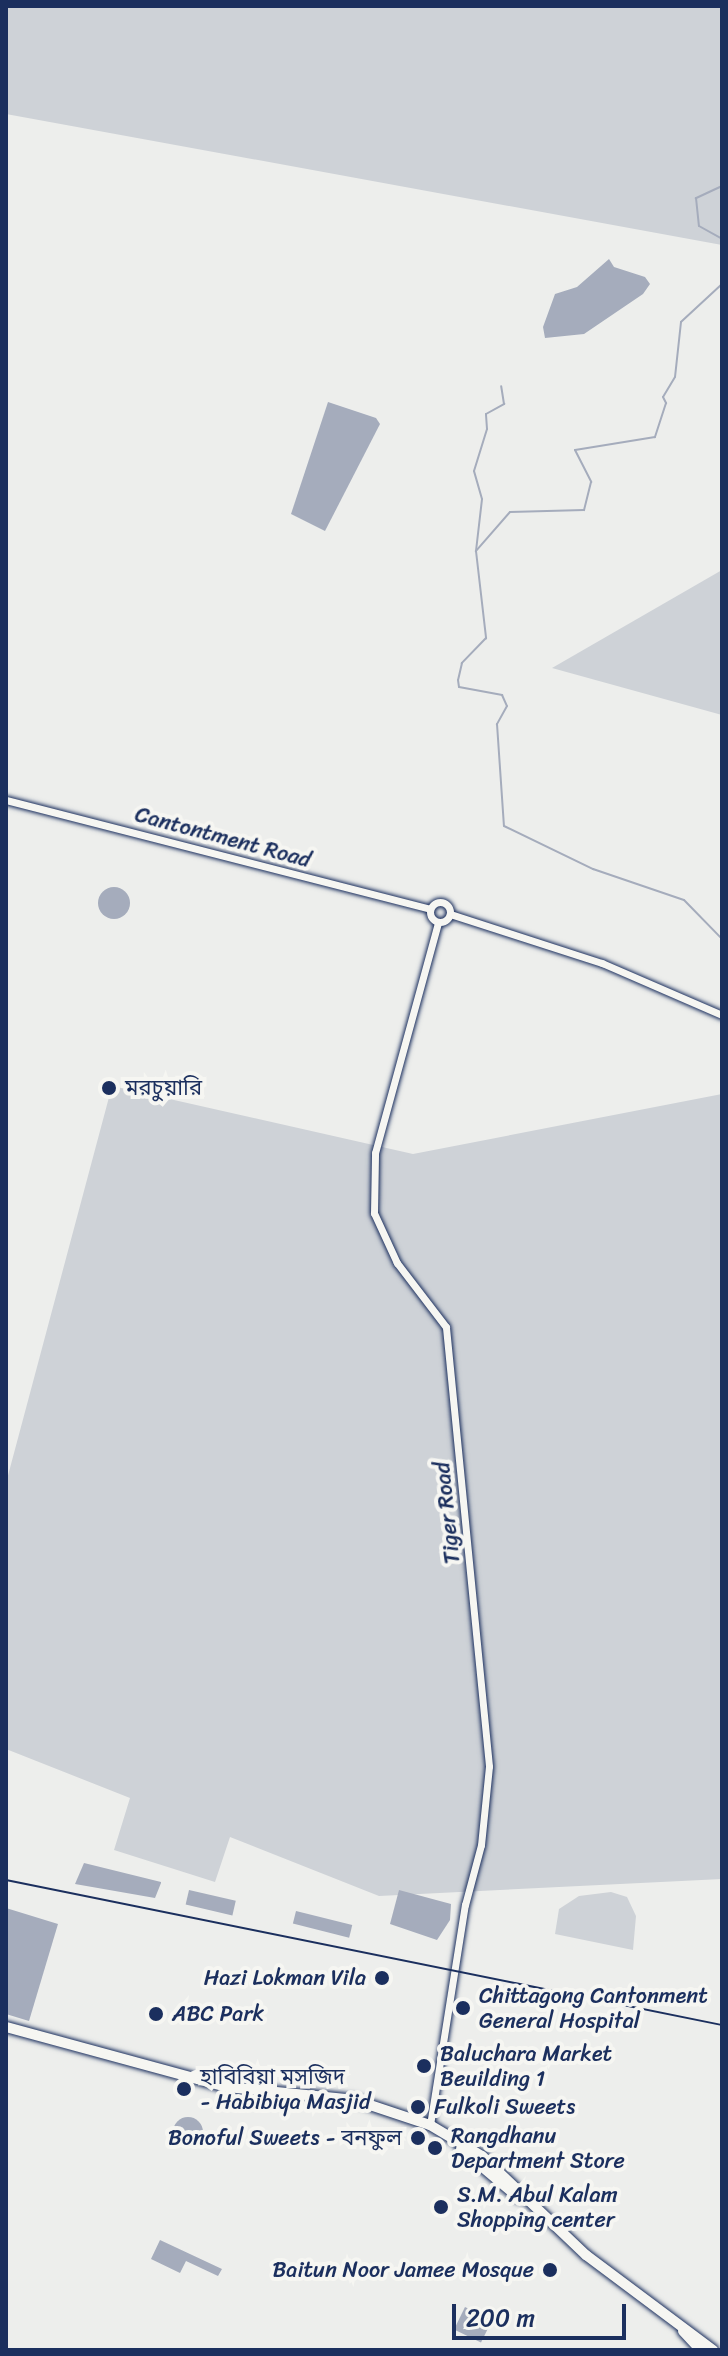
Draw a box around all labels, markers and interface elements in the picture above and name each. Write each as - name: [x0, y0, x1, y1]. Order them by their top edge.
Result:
- street label: Cantontment Road: [132, 801, 314, 873]
- place label: মরচুয়ারি: [125, 1075, 202, 1101]
- marker: মরচুয়ারি: [100, 1079, 118, 1097]
- street label: Tiger Road: [429, 1461, 465, 1565]
- place label: Hazi Lokman Vila: [202, 1965, 366, 1991]
- marker: Hazi Lokman Vila: [373, 1969, 391, 1987]
- place label: Chittagong Cantonment General Hospital: [479, 1982, 708, 2034]
- marker: Chittagong Cantonment General Hospital: [454, 1999, 472, 2017]
- place label: ABC Park: [172, 2001, 265, 2027]
- marker: ABC Park: [147, 2005, 165, 2023]
- place label: Baluchara Market Beuilding 1: [440, 2040, 612, 2092]
- marker: Baluchara Market Beuilding 1: [415, 2057, 433, 2075]
- place label: হাবিবিয়া মসজিদ - Habibiya Masjid: [200, 2063, 370, 2114]
- marker: হাবিবিয়া মসজিদ - Habibiya Masjid: [175, 2080, 193, 2098]
- place label: Fulkoli Sweets: [434, 2094, 575, 2120]
- marker: Fulkoli Sweets: [409, 2098, 427, 2116]
- place label: Rangdhanu Department Store: [451, 2122, 625, 2174]
- place label: Bonoful Sweets - বনফুল: [168, 2125, 402, 2151]
- marker: Bonoful Sweets - বনফুল: [409, 2129, 427, 2147]
- marker: Rangdhanu Department Store: [426, 2139, 444, 2157]
- place label: S.M. Abul Kalam Shopping center: [457, 2181, 618, 2232]
- marker: S.M. Abul Kalam Shopping center: [432, 2198, 450, 2216]
- place label: Baitun Noor Jamee Mosque: [273, 2257, 534, 2283]
- marker: Baitun Noor Jamee Mosque: [541, 2261, 559, 2279]
- scale bar: [456, 2288, 630, 2338]
- text: 200 m: [466, 2297, 535, 2339]

